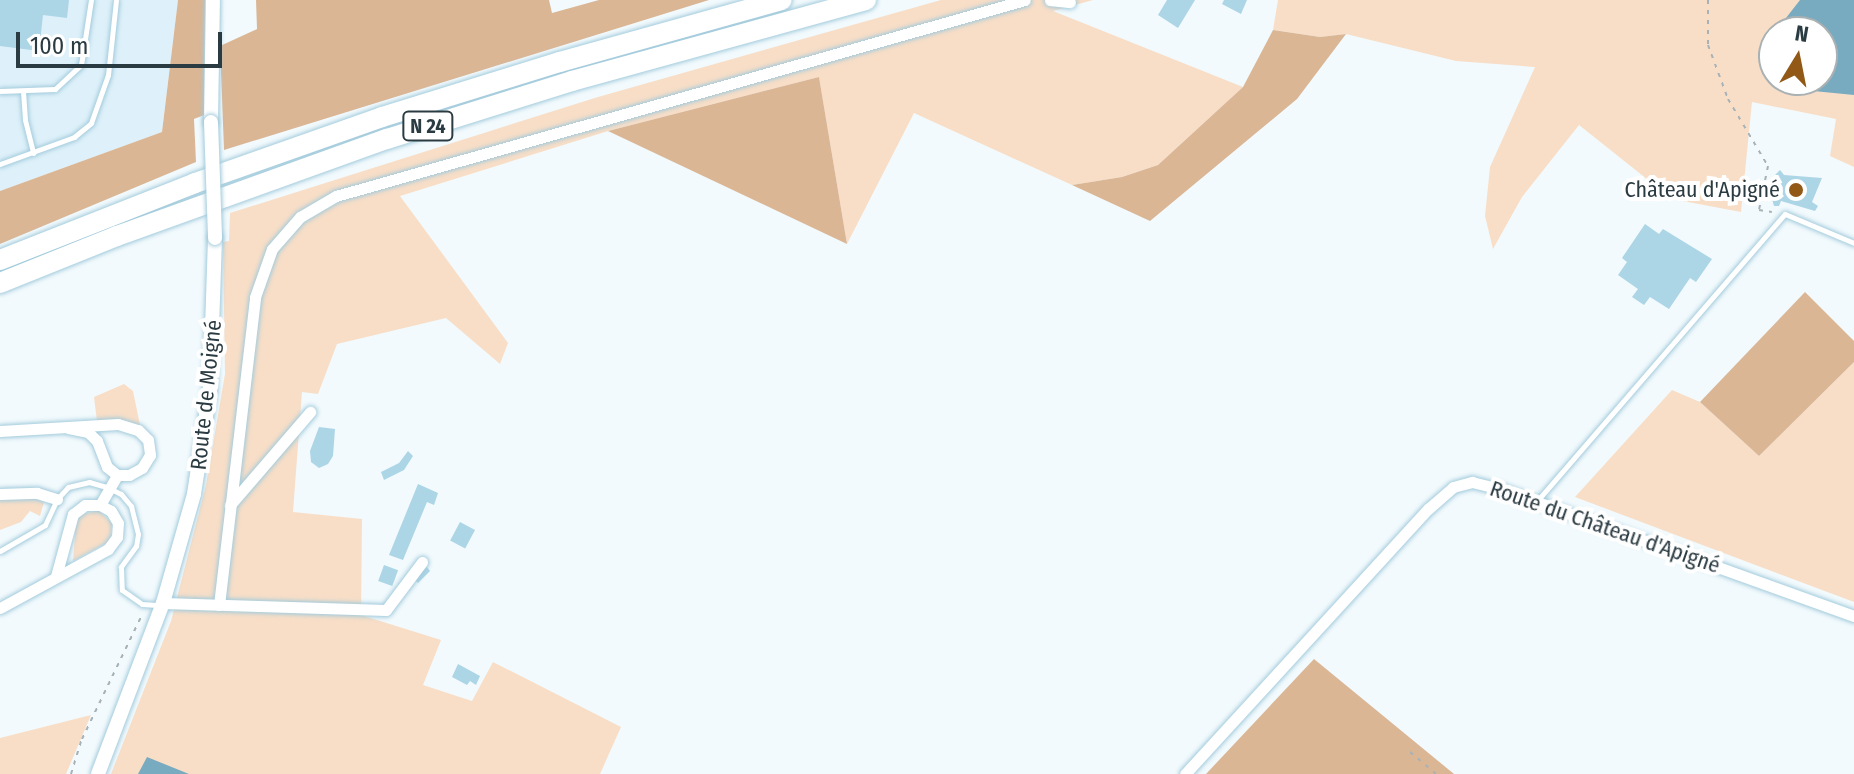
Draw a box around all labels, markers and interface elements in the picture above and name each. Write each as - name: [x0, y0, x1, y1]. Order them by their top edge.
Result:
- scale bar: [20, 16, 226, 66]
- north arrow: [1758, 16, 1838, 96]
- text: N: [1793, 19, 1811, 48]
- text: 100 m: [30, 32, 88, 60]
- road number: N 24: [402, 110, 454, 142]
- place label: Château d'Apigné: [1624, 177, 1780, 203]
- marker: Château d'Apigné: [1787, 181, 1805, 199]
- street label: Route de Moigné: [185, 319, 227, 471]
- street label: Route du Château d'Apigné: [1486, 475, 1724, 579]

